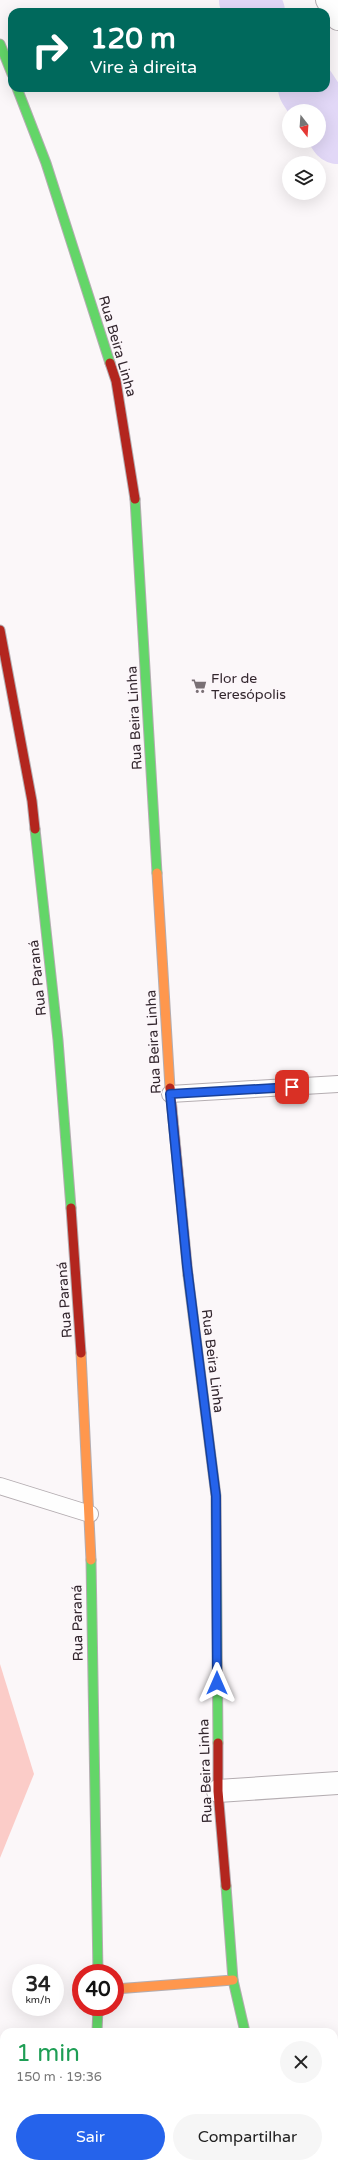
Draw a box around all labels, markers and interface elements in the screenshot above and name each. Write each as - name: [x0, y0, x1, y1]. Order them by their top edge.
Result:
- text: 120 m: [90, 22, 176, 56]
- icon: right: [24, 24, 76, 76]
- text: Vire à direita: [90, 56, 197, 78]
- north arrow: [282, 104, 326, 148]
- map controls: [282, 104, 326, 200]
- button: layers: [282, 156, 326, 200]
- street label: Rua Beira Linha: [95, 294, 140, 399]
- street label: Rua Beira Linha: [123, 665, 146, 771]
- place label: Flor de Teresópolis: [211, 670, 286, 703]
- supermarket icon: Flor de Teresópolis: [190, 677, 208, 695]
- street label: Rua Paraná: [25, 939, 50, 1017]
- street label: Rua Beira Linha: [142, 989, 165, 1095]
- pin: [275, 1070, 309, 1104]
- icon: arrive: [281, 1076, 303, 1098]
- street label: Rua Paraná: [53, 1261, 76, 1339]
- street label: Rua Beira Linha: [198, 1308, 227, 1414]
- street label: Rua Paraná: [68, 1585, 87, 1661]
- position arrow: [196, 1662, 238, 1704]
- street label: Rua Beira Linha: [195, 1719, 216, 1823]
- speed limit sign: 40: [72, 1964, 124, 2016]
- text: 34: [25, 1973, 51, 1997]
- text: km/h: [25, 1994, 51, 2006]
- text: 1 min: [16, 2039, 80, 2068]
- button: close: [280, 2041, 322, 2083]
- text: 150 m · 19:36: [16, 2069, 102, 2085]
- button: Sair: [16, 2114, 165, 2160]
- button: Compartilhar: [173, 2114, 322, 2160]

